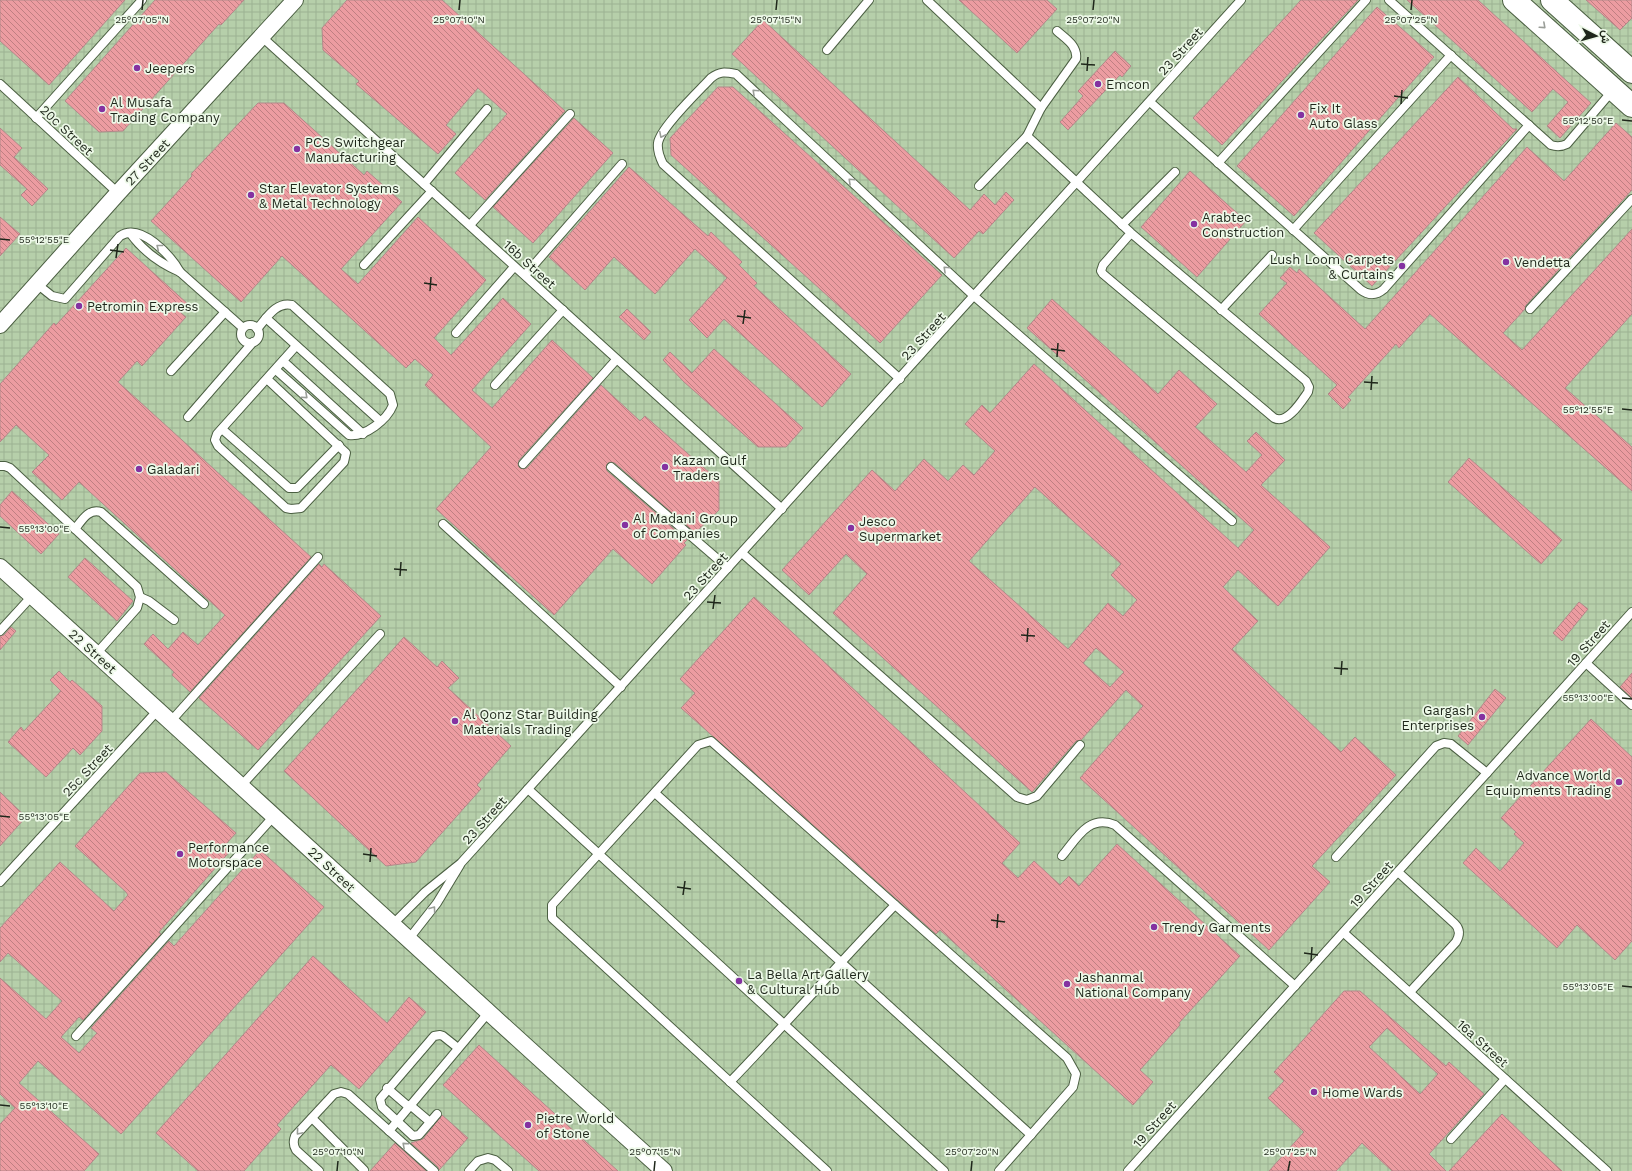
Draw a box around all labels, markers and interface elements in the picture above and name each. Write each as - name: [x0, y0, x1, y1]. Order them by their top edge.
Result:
- text: 25°07'05"N: [115, 14, 169, 25]
- text: 25°07'10"N: [433, 14, 485, 25]
- text: 25°07'15"N: [750, 14, 802, 25]
- text: 25°07'20"N: [1066, 14, 1120, 25]
- text: 25°07'25"N: [1384, 14, 1438, 25]
- north arrow: [1576, 16, 1616, 56]
- one-way arrow: [1538, 21, 1546, 29]
- street label: 23 Street: [1155, 24, 1206, 78]
- text: ش: [1598, 30, 1613, 44]
- place label: Jeepers: [145, 61, 195, 76]
- marker: Jeepers: [132, 63, 142, 73]
- place label: Emcon: [1106, 77, 1150, 92]
- marker: Emcon: [1093, 79, 1103, 89]
- one-way arrow: [753, 90, 760, 97]
- place label: Al Musafa Trading Company: [110, 95, 220, 125]
- place label: Fix It Auto Glass: [1309, 101, 1378, 131]
- street label: 20c Street: [37, 102, 96, 159]
- marker: Al Musafa Trading Company: [97, 104, 107, 114]
- marker: Fix It Auto Glass: [1296, 110, 1306, 120]
- text: 55°12'50"E: [1563, 115, 1613, 126]
- one-way arrow: [659, 131, 666, 139]
- place label: PCS Switchgear Manufacturing: [305, 135, 405, 165]
- street label: 27 Street: [122, 136, 173, 189]
- marker: PCS Switchgear Manufacturing: [292, 144, 302, 154]
- one-way arrow: [848, 179, 855, 186]
- place label: Star Elevator Systems & Metal Technology: [259, 181, 399, 211]
- marker: Star Elevator Systems & Metal Technology: [246, 190, 256, 200]
- place label: Arabtec Construction: [1202, 210, 1284, 240]
- marker: Arabtec Construction: [1189, 219, 1199, 229]
- text: 55°12'55"E: [19, 234, 69, 245]
- street label: 16b Street: [501, 237, 559, 292]
- one-way arrow: [157, 244, 164, 251]
- place label: Lush Loom Carpets & Curtains: [1270, 252, 1394, 282]
- place label: Vendetta: [1514, 255, 1571, 270]
- marker: Vendetta: [1501, 257, 1511, 267]
- marker: Lush Loom Carpets & Curtains: [1397, 261, 1407, 271]
- one-way arrow: [943, 267, 951, 274]
- place label: Petromin Express: [87, 299, 199, 314]
- marker: Petromin Express: [74, 301, 84, 311]
- street label: 23 Street: [898, 309, 949, 363]
- one-way arrow: [300, 392, 307, 399]
- text: 55°12'55"E: [1563, 404, 1613, 415]
- place label: Kazam Gulf Traders: [673, 453, 746, 483]
- place label: Galadari: [147, 462, 199, 477]
- marker: Kazam Gulf Traders: [660, 462, 670, 472]
- marker: Galadari: [134, 464, 144, 474]
- place label: Al Madani Group of Companies: [633, 511, 738, 541]
- place label: Jesco Supermarket: [859, 514, 942, 544]
- marker: Al Madani Group of Companies: [620, 520, 630, 530]
- text: 55°13'00"E: [18, 523, 70, 534]
- marker: Jesco Supermarket: [846, 523, 856, 533]
- street label: 23 Street: [680, 549, 731, 603]
- street label: 19 Street: [1564, 617, 1613, 669]
- street label: 22 Street: [66, 626, 120, 677]
- text: 55°13'00"E: [1562, 692, 1614, 703]
- place label: Gargash Enterprises: [1401, 703, 1474, 733]
- place label: Al Qonz Star Building Materials Trading: [463, 707, 598, 737]
- marker: Gargash Enterprises: [1477, 712, 1487, 722]
- marker: Al Qonz Star Building Materials Trading: [450, 716, 460, 726]
- street label: 25c Street: [59, 741, 116, 800]
- place label: Advance World Equipments Trading: [1485, 768, 1611, 798]
- marker: Advance World Equipments Trading: [1614, 777, 1624, 787]
- street label: 23 Street: [459, 793, 510, 847]
- text: 55°13'05"E: [19, 811, 69, 822]
- place label: Performance Motorspace: [188, 840, 269, 870]
- street label: 22 Street: [305, 844, 359, 895]
- marker: Performance Motorspace: [175, 849, 185, 859]
- street label: 19 Street: [1347, 858, 1396, 910]
- one-way arrow: [428, 907, 435, 914]
- place label: Trendy Garments: [1162, 920, 1271, 935]
- marker: Trendy Garments: [1149, 922, 1159, 932]
- place label: La Bella Art Gallery & Cultural Hub: [747, 967, 869, 997]
- place label: Jashanmal National Company: [1075, 970, 1191, 1000]
- marker: La Bella Art Gallery & Cultural Hub: [734, 976, 744, 986]
- marker: Jashanmal National Company: [1062, 979, 1072, 989]
- text: 55°13'05"E: [1563, 981, 1613, 992]
- street label: 16a Street: [1454, 1017, 1512, 1071]
- place label: Home Wards: [1322, 1085, 1403, 1100]
- marker: Home Wards: [1309, 1087, 1319, 1097]
- street label: 19 Street: [1130, 1098, 1179, 1150]
- text: 55°13'10"E: [20, 1100, 68, 1111]
- place label: Pietre World of Stone: [536, 1111, 614, 1141]
- marker: Pietre World of Stone: [523, 1120, 533, 1130]
- one-way arrow: [296, 1128, 303, 1135]
- one-way arrow: [403, 1143, 410, 1150]
- text: 25°07'10"N: [312, 1146, 364, 1157]
- text: 25°07'15"N: [629, 1146, 681, 1157]
- text: 25°07'20"N: [945, 1146, 999, 1157]
- text: 25°07'25"N: [1263, 1146, 1317, 1157]

